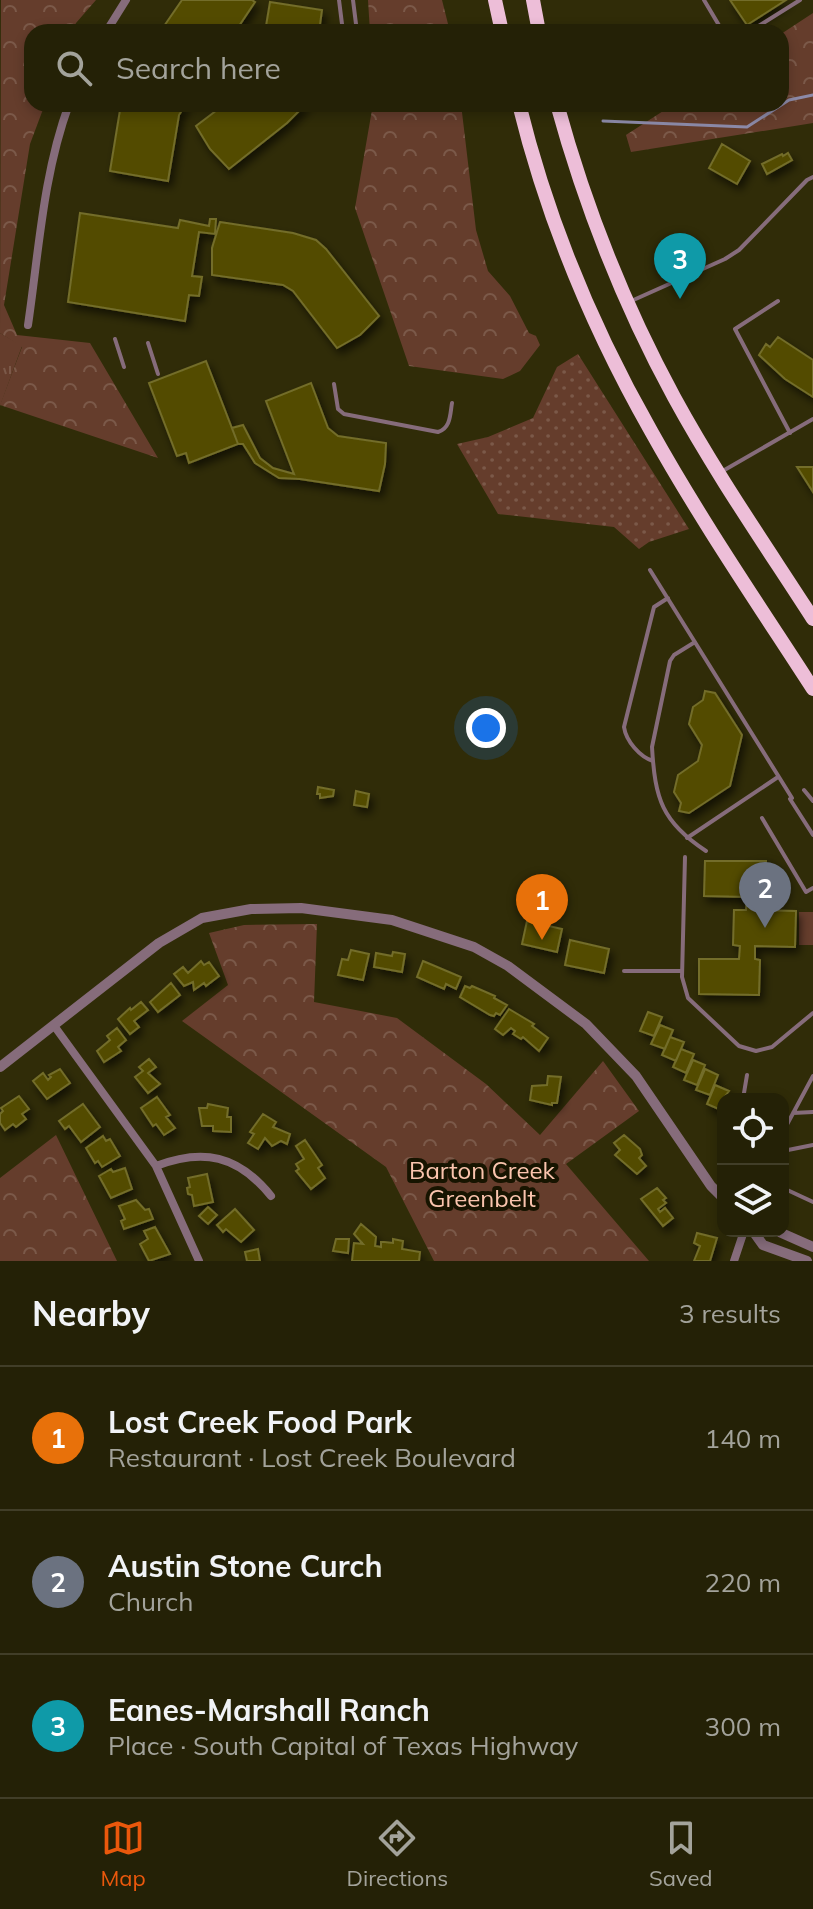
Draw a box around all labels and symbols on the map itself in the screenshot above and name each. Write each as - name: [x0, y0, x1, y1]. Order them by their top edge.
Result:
- pin: 3: [654, 233, 706, 299]
- your location: [466, 708, 506, 748]
- pin: 2: [739, 862, 791, 928]
- pin: 1: [516, 874, 568, 940]
- park label: Barton Creek Greenbelt: [409, 1155, 556, 1213]

